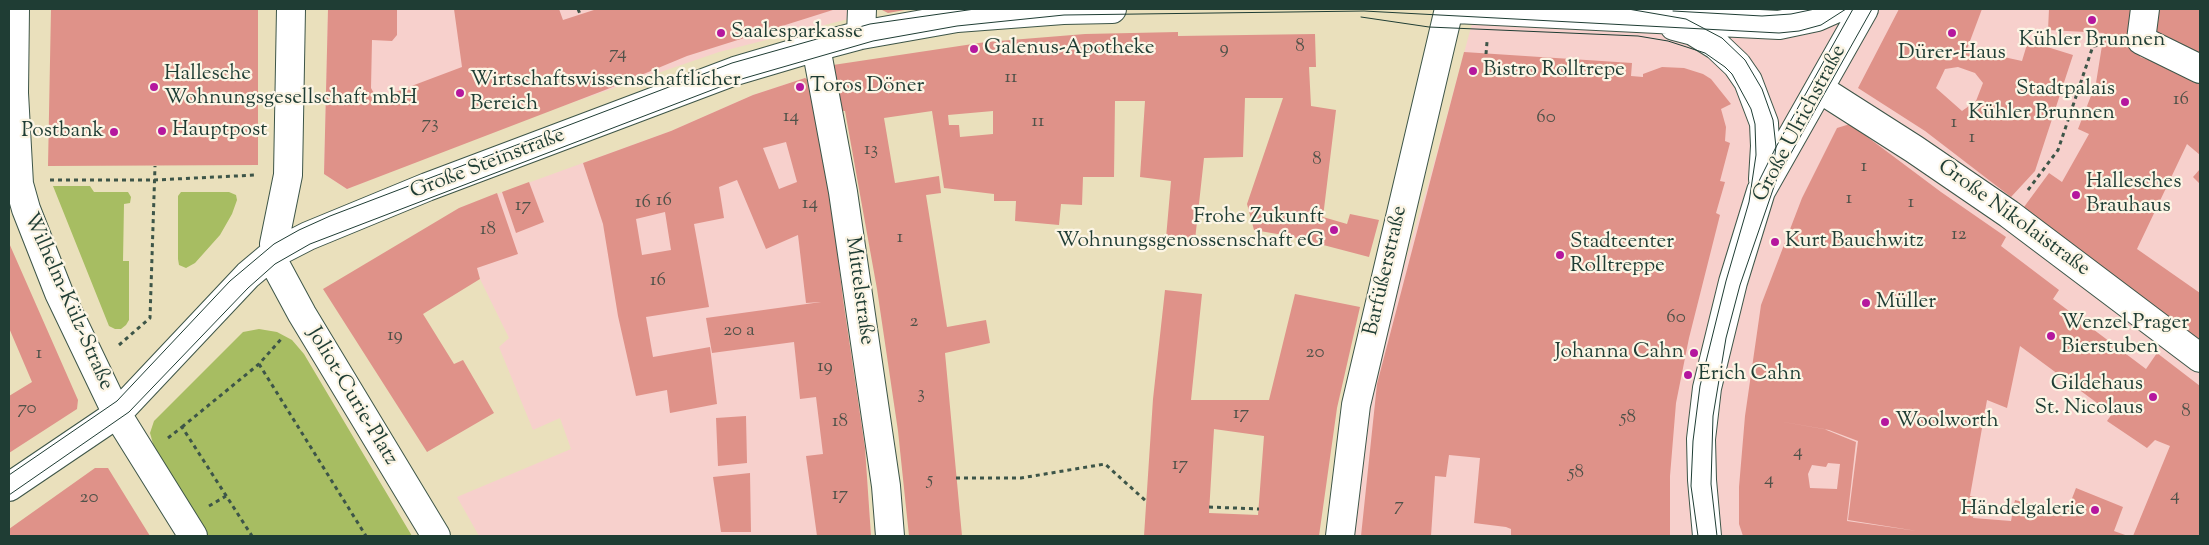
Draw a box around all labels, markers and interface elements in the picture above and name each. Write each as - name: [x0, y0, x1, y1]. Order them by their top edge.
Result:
- marker: Kühler Brunnen: [2086, 14, 2098, 26]
- place label: Saalesparkasse: [731, 20, 863, 46]
- marker: Saalesparkasse: [715, 27, 727, 39]
- marker: Dürer-Haus: [1946, 27, 1958, 39]
- place label: Kühler Brunnen: [2019, 28, 2165, 54]
- place label: Galenus-Apotheke: [984, 36, 1155, 62]
- house number: 8: [1295, 37, 1305, 59]
- house number: 9: [1219, 39, 1229, 61]
- street label: Große Ulrichstraße: [1749, 41, 1853, 207]
- place label: Dürer-Haus: [1898, 41, 2006, 67]
- marker: Galenus-Apotheke: [968, 43, 980, 55]
- house number: 74: [609, 44, 627, 66]
- place label: Bistro Rolltrepe: [1483, 58, 1625, 84]
- place label: Hallesche Wohnungsgesellschaft mbH: [164, 62, 417, 112]
- marker: Bistro Rolltrepe: [1467, 65, 1479, 77]
- place label: Wirtschaftswissenschaftlicher Bereich: [470, 68, 741, 118]
- house number: 11: [1005, 68, 1017, 90]
- place label: Toros Döner: [810, 74, 924, 100]
- place label: Stadtpalais Kühler Brunnen: [1968, 77, 2115, 127]
- marker: Hallesche Wohnungsgesellschaft mbH: [148, 81, 160, 93]
- marker: Toros Döner: [794, 81, 806, 93]
- marker: Wirtschaftswissenschaftlicher Bereich: [454, 87, 466, 99]
- house number: 16: [2173, 90, 2189, 112]
- marker: Stadtpalais Kühler Brunnen: [2119, 96, 2131, 108]
- house number: 14: [783, 107, 799, 129]
- house number: 60: [1536, 108, 1556, 130]
- house number: 11: [1032, 112, 1044, 134]
- house number: 1: [1951, 113, 1957, 135]
- house number: 73: [421, 114, 439, 136]
- place label: Hauptpost: [172, 118, 267, 144]
- place label: Postbank: [21, 119, 104, 145]
- street label: Große Steinstraße: [407, 124, 569, 206]
- marker: Hauptpost: [156, 125, 168, 137]
- marker: Postbank: [108, 126, 120, 138]
- house number: 1: [1969, 128, 1975, 150]
- house number: 13: [864, 140, 878, 162]
- house number: 8: [1312, 150, 1322, 172]
- street label: Große Nikolaistraße: [1932, 155, 2094, 283]
- house number: 1: [1861, 157, 1867, 179]
- place label: Hallesches Brauhaus: [2086, 170, 2181, 220]
- house number: 1: [1846, 189, 1852, 211]
- marker: Hallesches Brauhaus: [2070, 189, 2082, 201]
- house number: 16: [656, 191, 672, 213]
- house number: 16: [635, 193, 651, 215]
- house number: 1: [1908, 193, 1914, 215]
- house number: 14: [802, 194, 818, 216]
- house number: 17: [515, 196, 531, 218]
- street label: Barfüßerstraße: [1360, 204, 1414, 338]
- place label: Frohe Zukunft Wohnungsgenossenschaft eG: [1056, 205, 1324, 255]
- street label: Wilhelm-Külz-Straße: [17, 209, 117, 395]
- house number: 18: [480, 220, 496, 242]
- marker: Frohe Zukunft Wohnungsgenossenschaft eG: [1328, 224, 1340, 236]
- house number: 12: [1951, 225, 1967, 247]
- house number: 1: [897, 228, 903, 250]
- place label: Kurt Bauchwitz: [1785, 229, 1924, 255]
- place label: Stadtcenter Rolltreppe: [1570, 230, 1674, 280]
- street label: Mittelstraße: [838, 235, 878, 347]
- marker: Kurt Bauchwitz: [1769, 236, 1781, 248]
- marker: Stadtcenter Rolltreppe: [1554, 249, 1566, 261]
- house number: 16: [650, 271, 666, 293]
- place label: Müller: [1876, 290, 1936, 316]
- marker: Müller: [1860, 297, 1872, 309]
- house number: 60: [1666, 308, 1686, 330]
- place label: Wenzel Prager Bierstuben: [2061, 311, 2189, 361]
- house number: 2: [910, 312, 918, 334]
- house number: 20 a: [723, 321, 755, 343]
- street label: Joliot-Curie-Platz: [300, 323, 402, 471]
- house number: 19: [387, 326, 403, 348]
- marker: Wenzel Prager Bierstuben: [2045, 330, 2057, 342]
- place label: Johanna Cahn: [1554, 340, 1684, 366]
- house number: 20: [1306, 343, 1324, 365]
- house number: 1: [36, 344, 42, 366]
- marker: Johanna Cahn: [1688, 347, 1700, 359]
- house number: 19: [817, 357, 833, 379]
- place label: Erich Cahn: [1698, 362, 1802, 388]
- marker: Erich Cahn: [1682, 369, 1694, 381]
- place label: Gildehaus St. Nicolaus: [2035, 372, 2143, 422]
- house number: 3: [917, 384, 925, 406]
- marker: Gildehaus St. Nicolaus: [2147, 391, 2159, 403]
- house number: 70: [17, 399, 37, 421]
- house number: 8: [2181, 402, 2191, 424]
- house number: 17: [1233, 404, 1249, 426]
- house number: 58: [1620, 408, 1636, 430]
- place label: Woolworth: [1895, 409, 1999, 435]
- house number: 18: [832, 412, 848, 434]
- marker: Woolworth: [1879, 416, 1891, 428]
- house number: 4: [1793, 442, 1803, 464]
- house number: 17: [1172, 455, 1188, 477]
- house number: 58: [1568, 463, 1584, 485]
- house number: 5: [927, 470, 933, 492]
- house number: 4: [1764, 470, 1774, 492]
- house number: 17: [832, 485, 848, 507]
- house number: 4: [2170, 486, 2180, 508]
- house number: 20: [80, 488, 98, 510]
- house number: 7: [1394, 496, 1404, 518]
- place label: Händelgalerie: [1961, 497, 2085, 523]
- marker: Händelgalerie: [2089, 504, 2101, 516]

